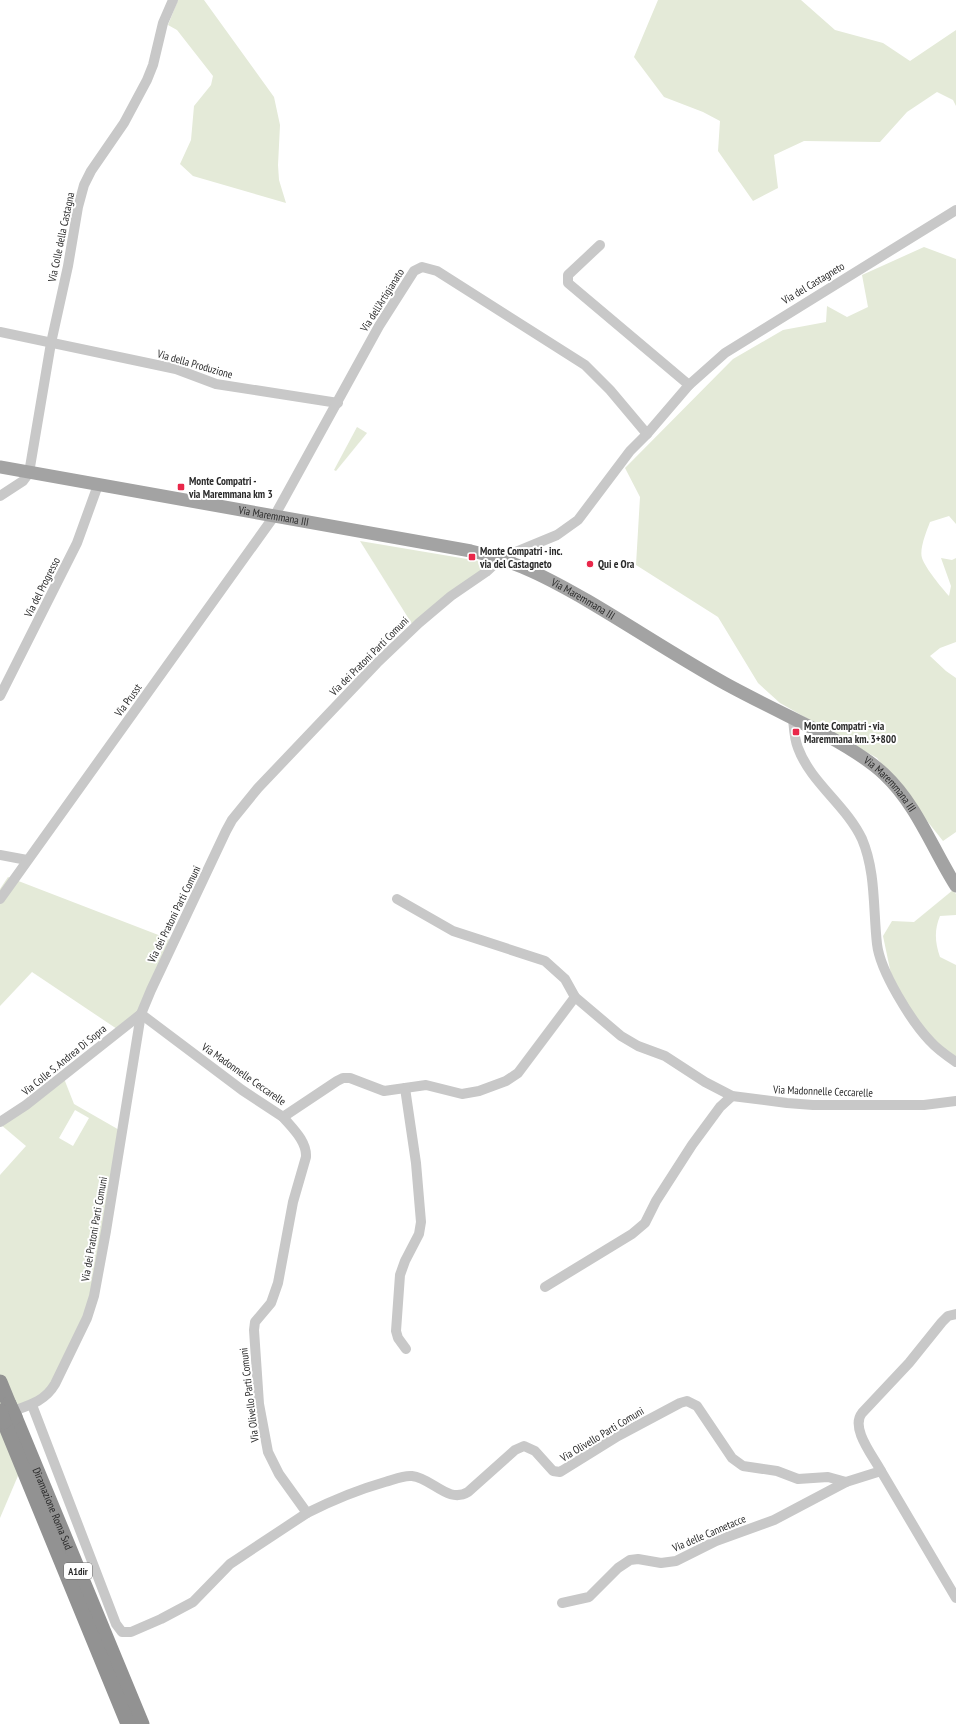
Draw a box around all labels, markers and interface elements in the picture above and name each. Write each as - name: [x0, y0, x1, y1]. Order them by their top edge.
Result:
- street label: Via Colle della Castagna: [44, 191, 77, 284]
- street label: Via del Castagneto: [778, 259, 847, 308]
- street label: Via dell'Artigianato: [356, 266, 407, 335]
- street label: Via della Produzione: [155, 346, 235, 382]
- place label: Monte Compatri - via Maremmana km 3: [188, 474, 273, 501]
- marker: Monte Compatri - via Maremmana km 3: [176, 482, 186, 492]
- street label: Via Maremmana III: [236, 502, 310, 529]
- place label: Monte Compatri - inc. via del Castagneto: [479, 544, 563, 571]
- marker: Monte Compatri - inc. via del Castagneto: [467, 552, 477, 562]
- street label: Via del Progresso: [20, 554, 63, 620]
- place label: Qui e Ora: [598, 557, 635, 571]
- marker: Qui e Ora: [585, 559, 595, 569]
- street label: Via Maremmana III: [548, 575, 618, 623]
- street label: Via dei Pratoni Parti Comuni: [326, 613, 412, 699]
- street label: Via Prusst: [111, 681, 145, 720]
- place label: Monte Compatri - via Maremmana km. 3+800: [804, 719, 896, 746]
- marker: Monte Compatri - via Maremmana km. 3+800: [791, 727, 801, 737]
- street label: Via Maremmana III: [860, 752, 919, 814]
- street label: Via dei Pratoni Parti Comuni: [144, 863, 204, 966]
- street label: Via Colle S. Andrea Di Sopra: [18, 1022, 109, 1099]
- street label: Via Madonnelle Ceccarelle: [198, 1039, 289, 1109]
- street label: Via Madonnelle Ceccarelle: [772, 1082, 874, 1100]
- street label: Via dei Pratoni Parti Comuni: [78, 1175, 110, 1284]
- street label: Via Olivello Parti Comuni: [236, 1347, 262, 1444]
- street label: Via Olivello Parti Comuni: [557, 1404, 646, 1465]
- street label: Diramazione Roma Sud: [30, 1465, 76, 1552]
- street label: Via delle Cannetacce: [669, 1511, 748, 1555]
- road number: A1dir: [64, 1563, 92, 1579]

